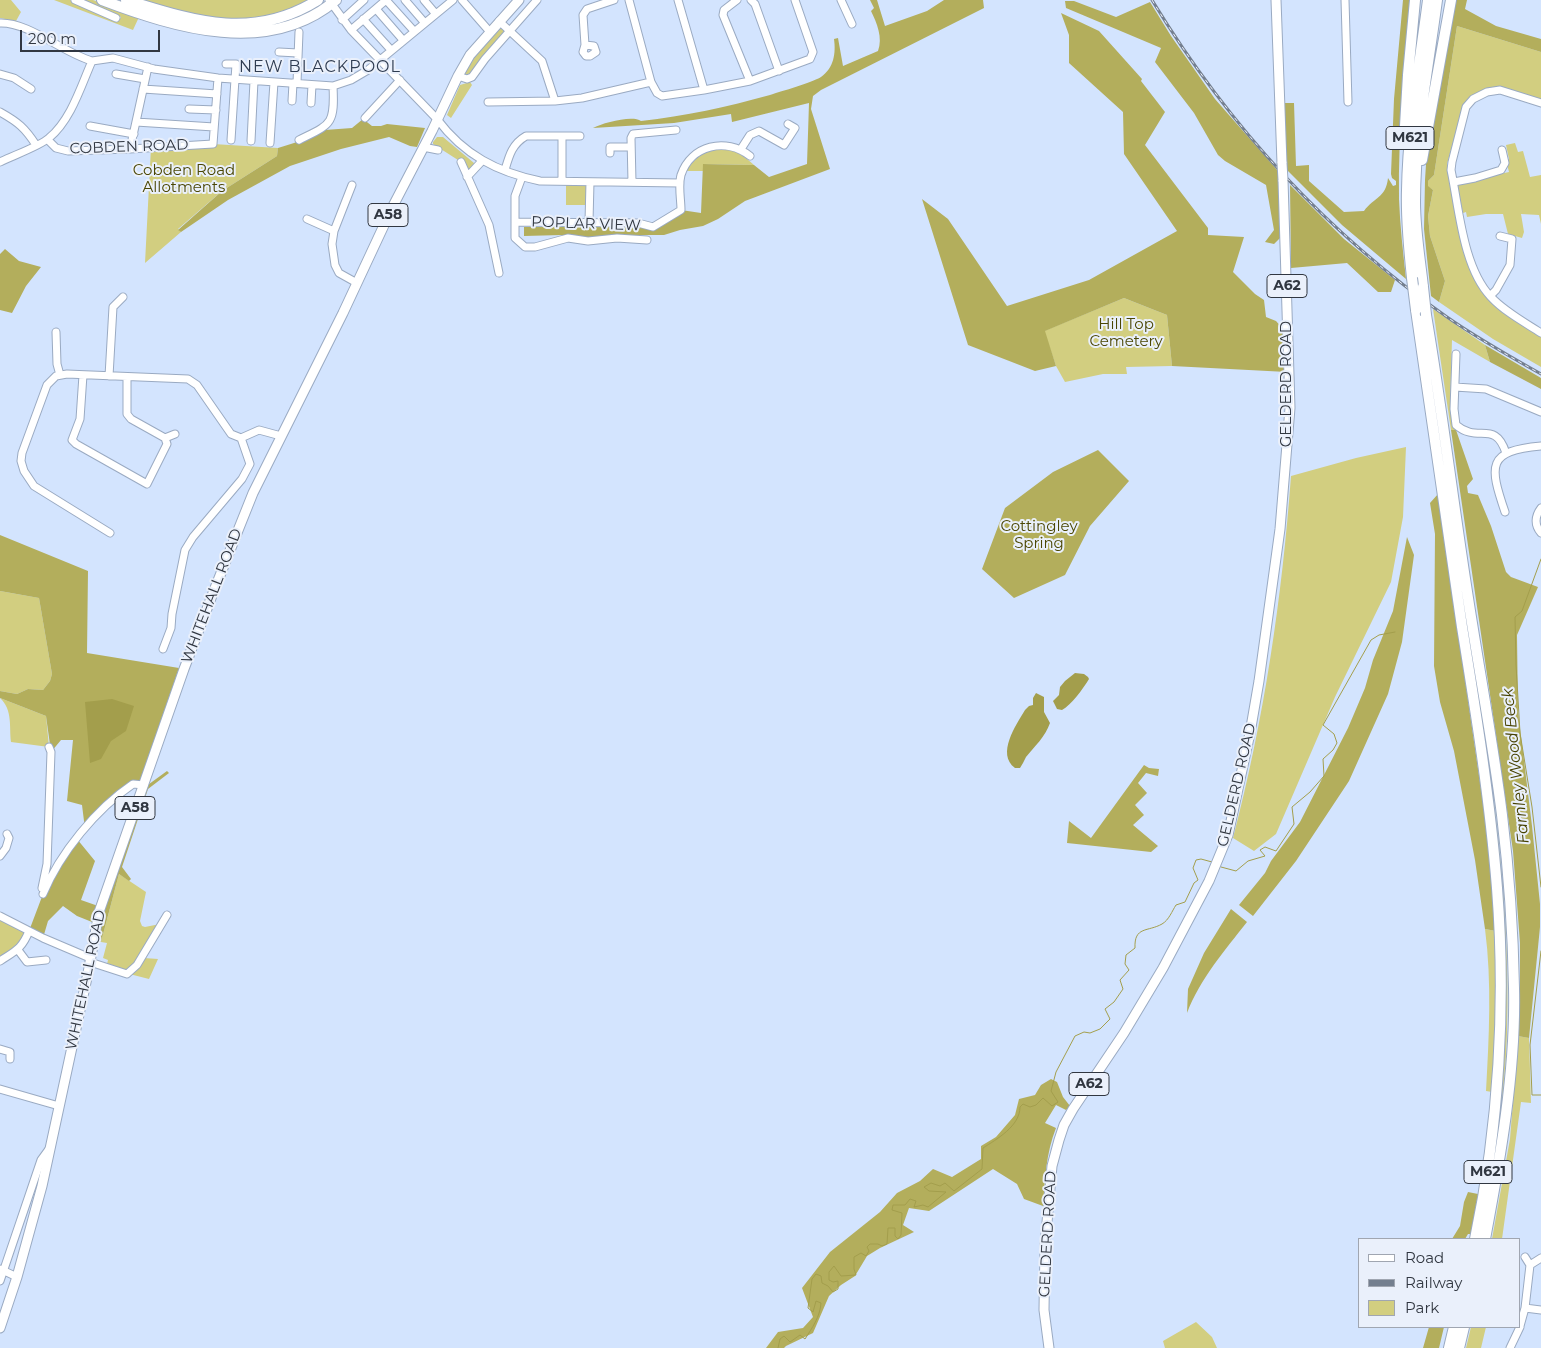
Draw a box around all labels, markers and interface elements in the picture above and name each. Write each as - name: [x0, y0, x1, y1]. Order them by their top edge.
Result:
- scale bar: [22, 20, 162, 52]
- text: 200 m: [28, 29, 76, 48]
- district label: NEW BLACKPOOL: [237, 57, 403, 77]
- road number: M621: [1386, 126, 1434, 150]
- street label: COBDEN ROAD: [69, 136, 189, 158]
- park label: Cobden Road Allotments: [133, 162, 235, 197]
- road number: A58: [368, 204, 408, 226]
- street label: POPLAR VIEW: [531, 213, 641, 235]
- road number: A62: [1267, 274, 1307, 298]
- park label: Hill Top Cemetery: [1089, 316, 1163, 351]
- street label: GELDERD ROAD: [1278, 321, 1296, 447]
- park label: Cottingley Spring: [1000, 518, 1078, 553]
- street label: WHITEHALL ROAD: [178, 526, 246, 666]
- water label: Farnley Wood Beck: [1498, 687, 1534, 845]
- street label: GELDERD ROAD: [1214, 721, 1260, 849]
- road number: A58: [115, 796, 155, 820]
- street label: WHITEHALL ROAD: [62, 908, 110, 1052]
- road number: A62: [1069, 1072, 1109, 1096]
- road number: M621: [1464, 1160, 1512, 1184]
- street label: GELDERD ROAD: [1036, 1170, 1060, 1298]
- legend: [1358, 1238, 1521, 1328]
- text: Road: [1405, 1248, 1444, 1267]
- text: Railway: [1405, 1273, 1462, 1292]
- text: Park: [1405, 1298, 1439, 1317]

